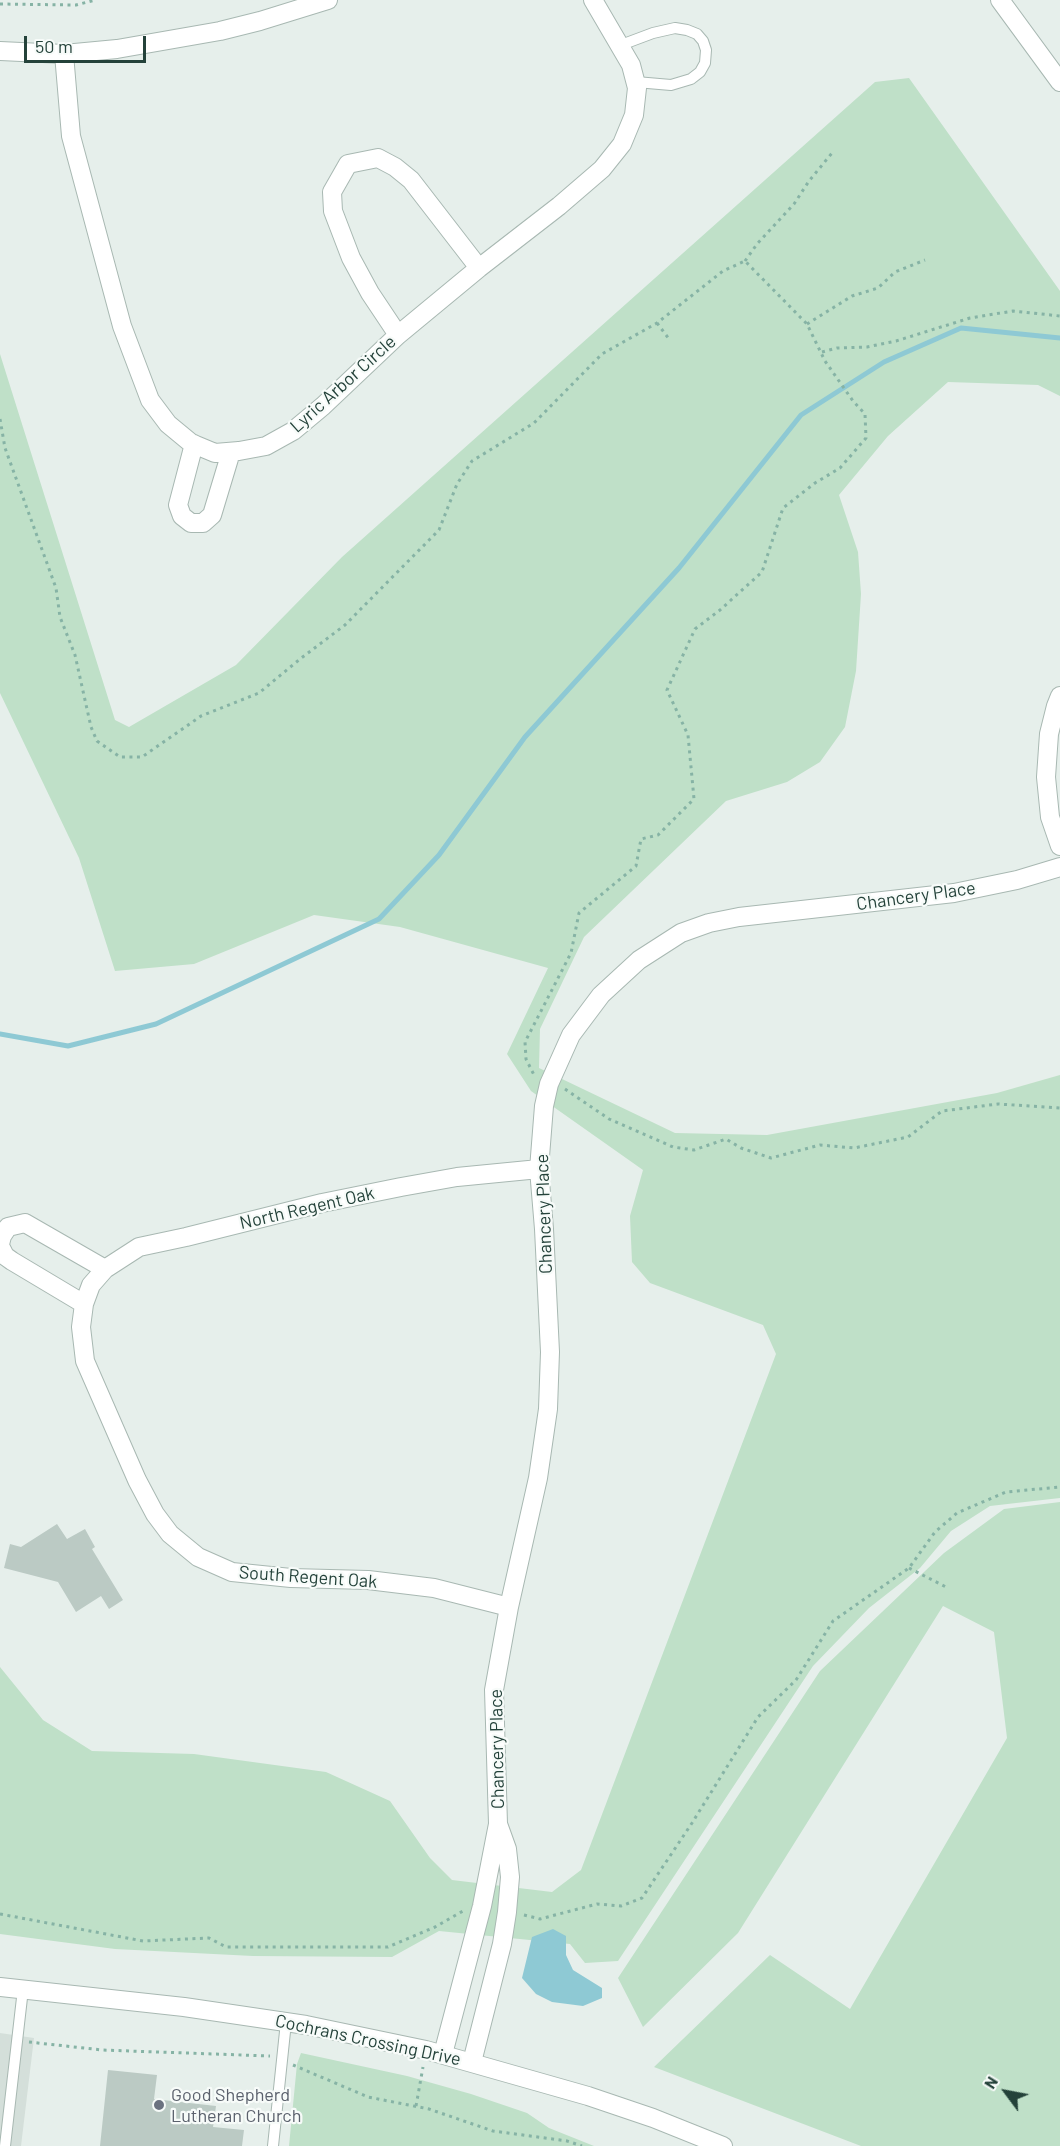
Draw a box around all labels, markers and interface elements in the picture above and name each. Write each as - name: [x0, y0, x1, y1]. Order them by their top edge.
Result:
- scale bar: [27, 24, 148, 62]
- text: 50 m: [35, 35, 73, 57]
- street label: Lyric Arbor Circle: [286, 331, 400, 437]
- street label: Chancery Place: [855, 877, 977, 915]
- street label: Chancery Place: [531, 1154, 557, 1274]
- street label: North Regent Oak: [238, 1182, 376, 1234]
- street label: South Regent Oak: [238, 1561, 378, 1593]
- street label: Chancery Place: [485, 1689, 509, 1809]
- street label: Cochrans Crossing Drive: [273, 2010, 463, 2070]
- north arrow: [976, 2062, 1036, 2122]
- text: N: [979, 2073, 1001, 2092]
- place label: Good Shepherd Lutheran Church: [171, 2084, 301, 2126]
- marker: Good Shepherd Lutheran Church: [152, 2098, 166, 2112]

